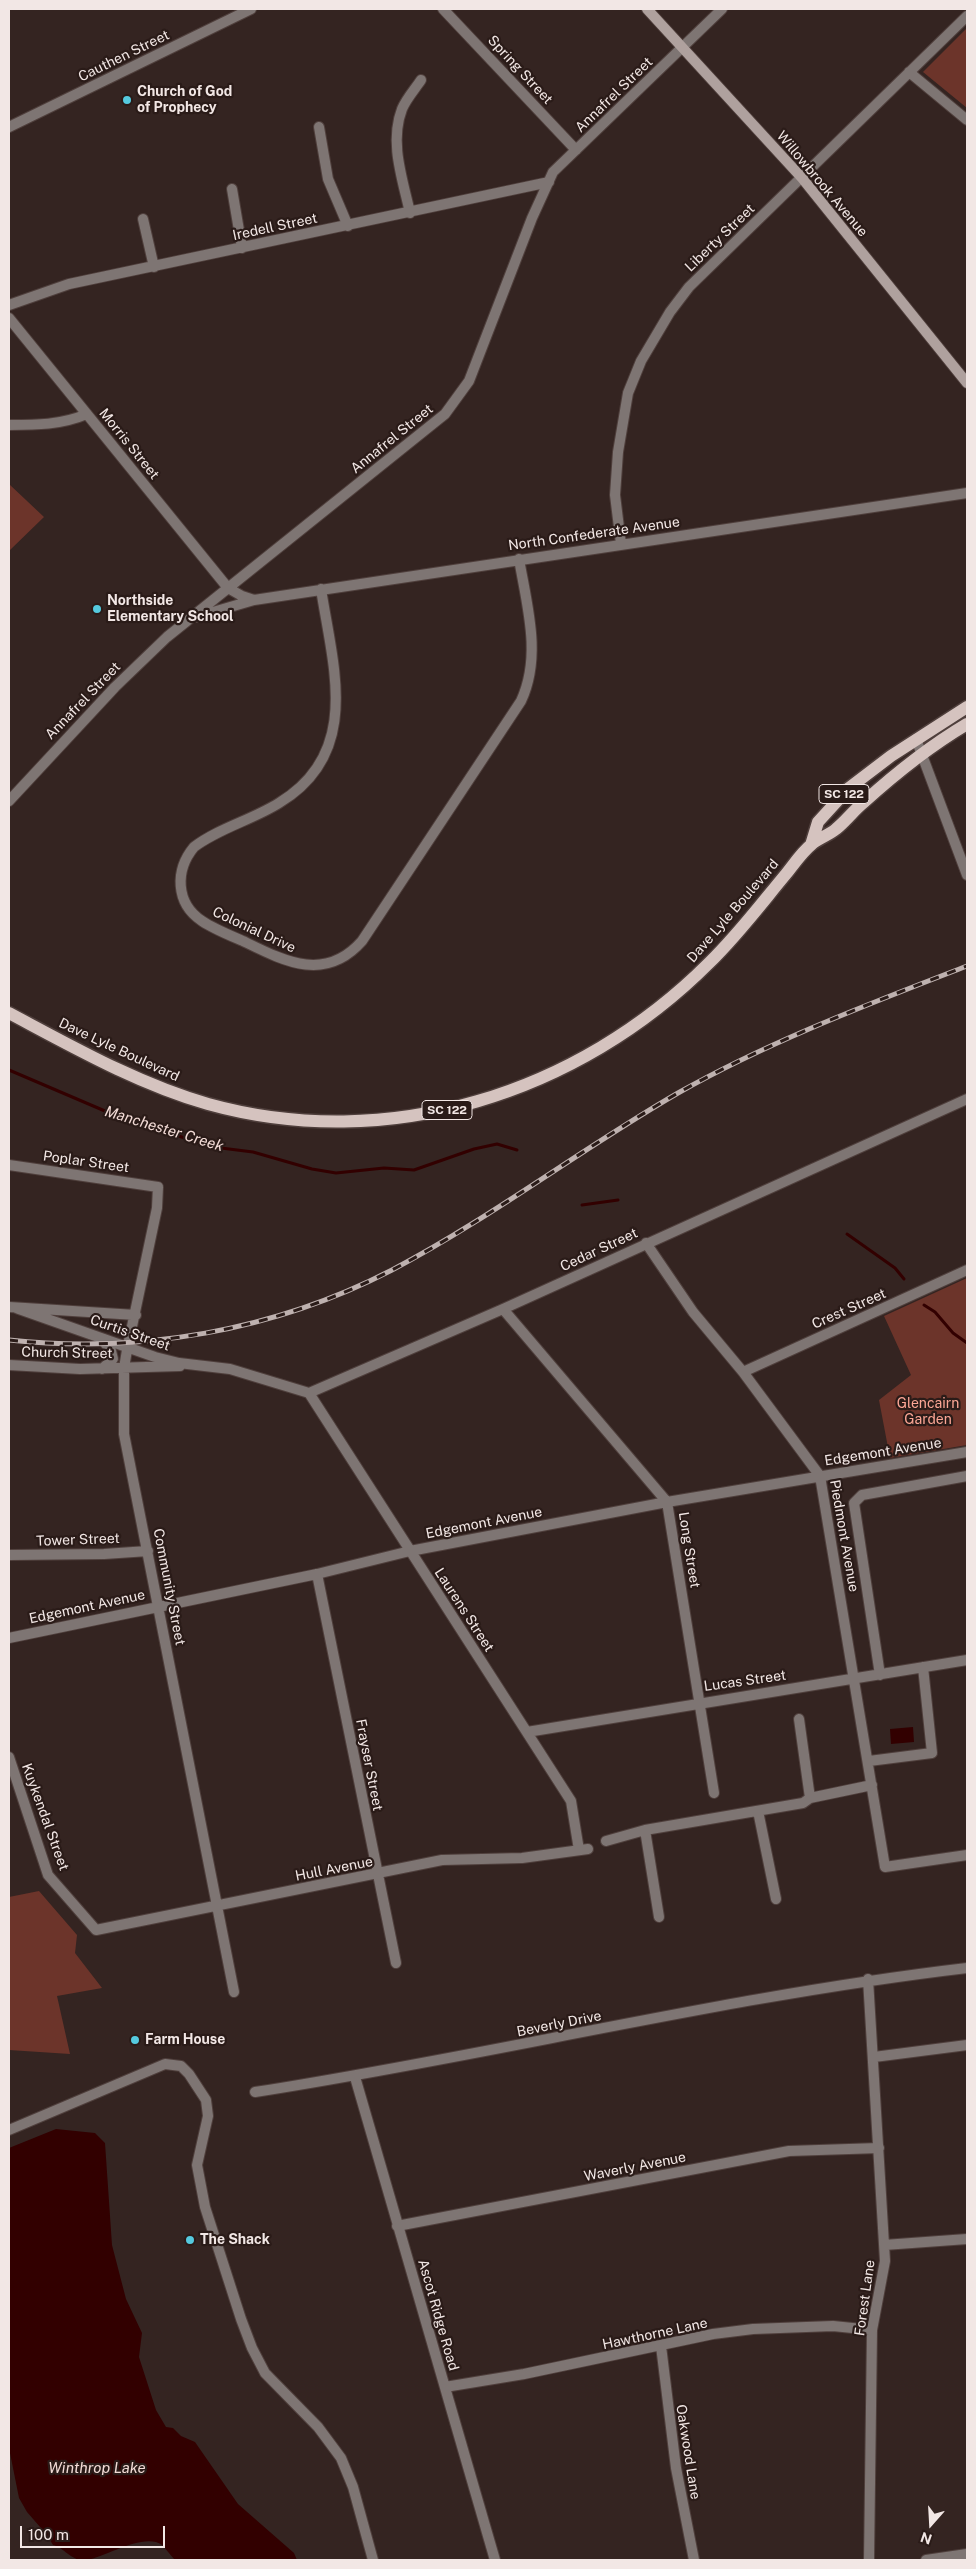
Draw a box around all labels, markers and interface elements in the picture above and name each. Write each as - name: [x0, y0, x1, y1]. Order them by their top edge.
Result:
- street label: Cauthen Street: [76, 27, 172, 85]
- street label: Spring Street: [484, 32, 556, 108]
- street label: Annafrel Street: [572, 54, 656, 136]
- place label: Church of God of Prophecy: [137, 84, 232, 116]
- marker: Church of God of Prophecy: [121, 94, 133, 106]
- street label: Willowbrook Avenue: [773, 128, 871, 240]
- street label: Liberty Street: [682, 201, 758, 275]
- street label: Iredell Street: [231, 210, 319, 244]
- street label: Annafrel Street: [347, 401, 437, 477]
- street label: Morris Street: [95, 405, 163, 483]
- street label: North Confederate Avenue: [507, 514, 681, 554]
- place label: Northside Elementary School: [107, 593, 234, 626]
- marker: Northside Elementary School: [91, 603, 103, 615]
- street label: Annafrel Street: [42, 659, 124, 743]
- road number: SC 122: [819, 784, 869, 804]
- street label: Dave Lyle Boulevard: [684, 856, 782, 966]
- street label: Colonial Drive: [210, 903, 298, 957]
- street label: Dave Lyle Boulevard: [56, 1015, 182, 1085]
- road number: SC 122: [422, 1100, 472, 1120]
- water label: Manchester Creek: [102, 1102, 226, 1156]
- street label: Poplar Street: [42, 1148, 130, 1176]
- street label: Cedar Street: [558, 1225, 640, 1275]
- street label: Crest Street: [809, 1285, 889, 1333]
- street label: Curtis Street: [88, 1311, 172, 1355]
- street label: Church Street: [21, 1344, 113, 1362]
- park label: Glencairn Garden: [897, 1396, 959, 1428]
- street label: Edgemont Avenue: [823, 1434, 943, 1470]
- street label: Piedmont Avenue: [826, 1479, 862, 1593]
- street label: Edgemont Avenue: [424, 1503, 544, 1543]
- street label: Long Street: [675, 1511, 703, 1589]
- street label: Community Street: [149, 1527, 189, 1647]
- street label: Tower Street: [36, 1530, 120, 1550]
- street label: Laurens Street: [431, 1565, 497, 1655]
- street label: Edgemont Avenue: [28, 1587, 146, 1627]
- street label: Lucas Street: [703, 1667, 787, 1695]
- street label: Frayser Street: [352, 1718, 386, 1812]
- street label: Kuykendal Street: [18, 1761, 72, 1873]
- street label: Hull Avenue: [294, 1853, 374, 1885]
- street label: Beverly Drive: [515, 2008, 603, 2040]
- place label: Farm House: [145, 2032, 225, 2048]
- marker: Farm House: [129, 2034, 141, 2046]
- street label: Waverly Avenue: [583, 2149, 687, 2185]
- place label: The Shack: [200, 2232, 270, 2248]
- marker: The Shack: [184, 2234, 196, 2246]
- street label: Ascot Ridge Road: [414, 2257, 462, 2373]
- street label: Forest Lane: [851, 2259, 879, 2337]
- street label: Hawthorne Lane: [601, 2315, 709, 2353]
- street label: Oakwood Lane: [672, 2403, 704, 2501]
- water label: Winthrop Lake: [48, 2459, 146, 2477]
- north arrow: [906, 2499, 956, 2549]
- scale bar: [22, 2516, 168, 2548]
- text: 100 m: [28, 2526, 69, 2543]
- text: N: [918, 2529, 934, 2548]

